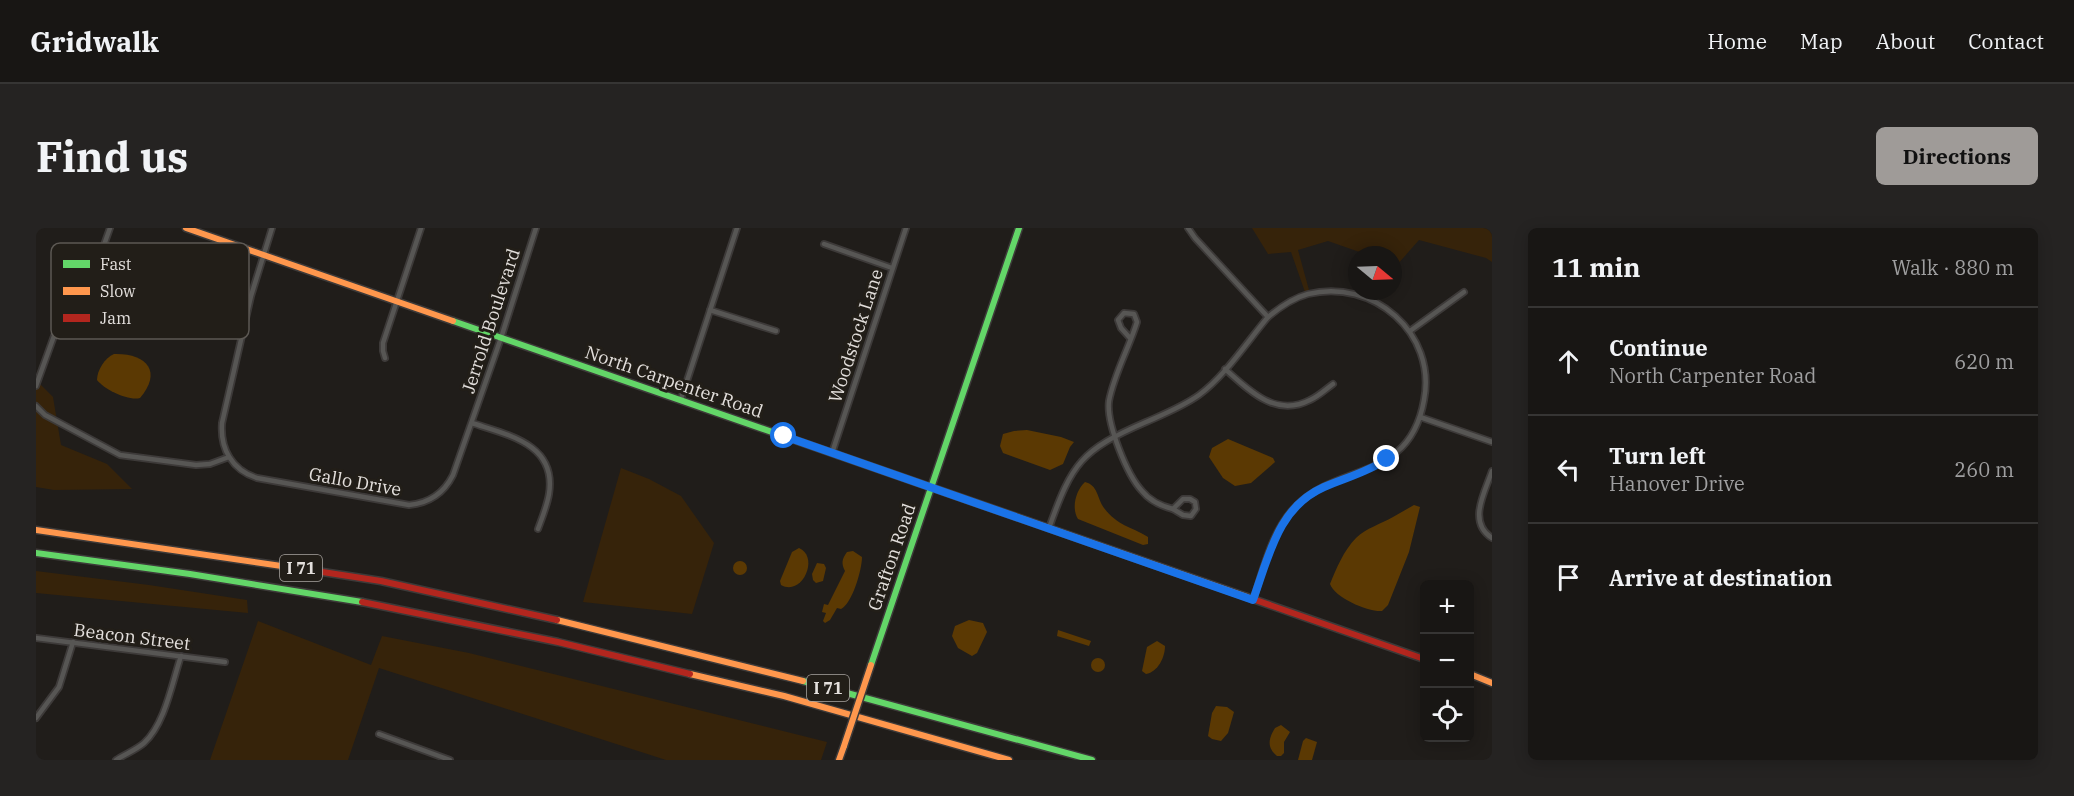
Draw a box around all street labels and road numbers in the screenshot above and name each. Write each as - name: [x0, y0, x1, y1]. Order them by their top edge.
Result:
- street label: Jerrold Boulevard: [456, 246, 525, 396]
- street label: Woodstock Lane: [823, 266, 888, 406]
- street label: North Carpenter Road: [582, 340, 766, 423]
- street label: Gallo Drive: [307, 462, 403, 501]
- street label: Grafton Road: [862, 500, 921, 614]
- road number: I 71: [280, 555, 322, 581]
- street label: Beacon Street: [72, 618, 192, 655]
- road number: I 71: [807, 675, 849, 701]

